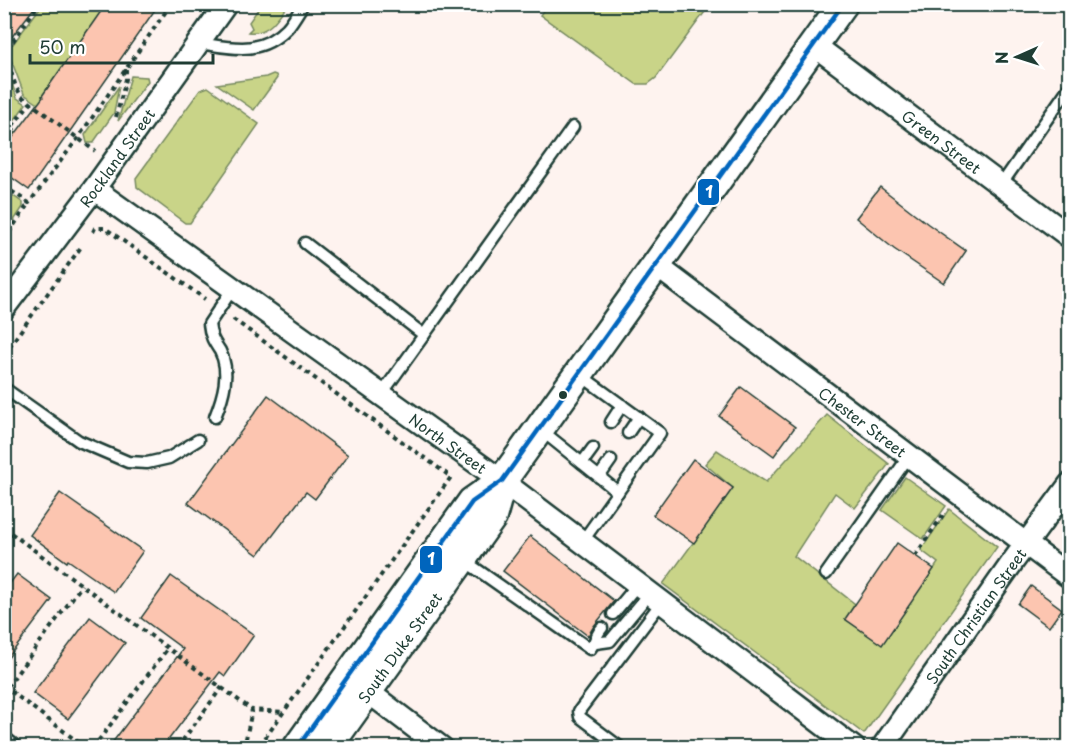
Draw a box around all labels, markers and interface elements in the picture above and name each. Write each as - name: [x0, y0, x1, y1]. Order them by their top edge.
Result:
- scale bar: [30, 27, 213, 65]
- north arrow: [987, 27, 1047, 87]
- text: 50 m: [39, 33, 86, 60]
- text: N: [989, 51, 1013, 65]
- street label: Rockland Street: [73, 103, 160, 211]
- street label: Green Street: [897, 104, 987, 178]
- line badge: 1: [697, 178, 720, 206]
- text: 1: [705, 179, 713, 203]
- street label: Chester Street: [814, 381, 912, 462]
- unlabelled marker: [557, 389, 569, 401]
- street label: North Street: [405, 407, 492, 478]
- street label: South Christian Street: [919, 543, 1031, 688]
- line badge: 1: [419, 545, 443, 574]
- text: 1: [427, 546, 435, 570]
- street label: South Duke Street: [351, 587, 447, 707]

